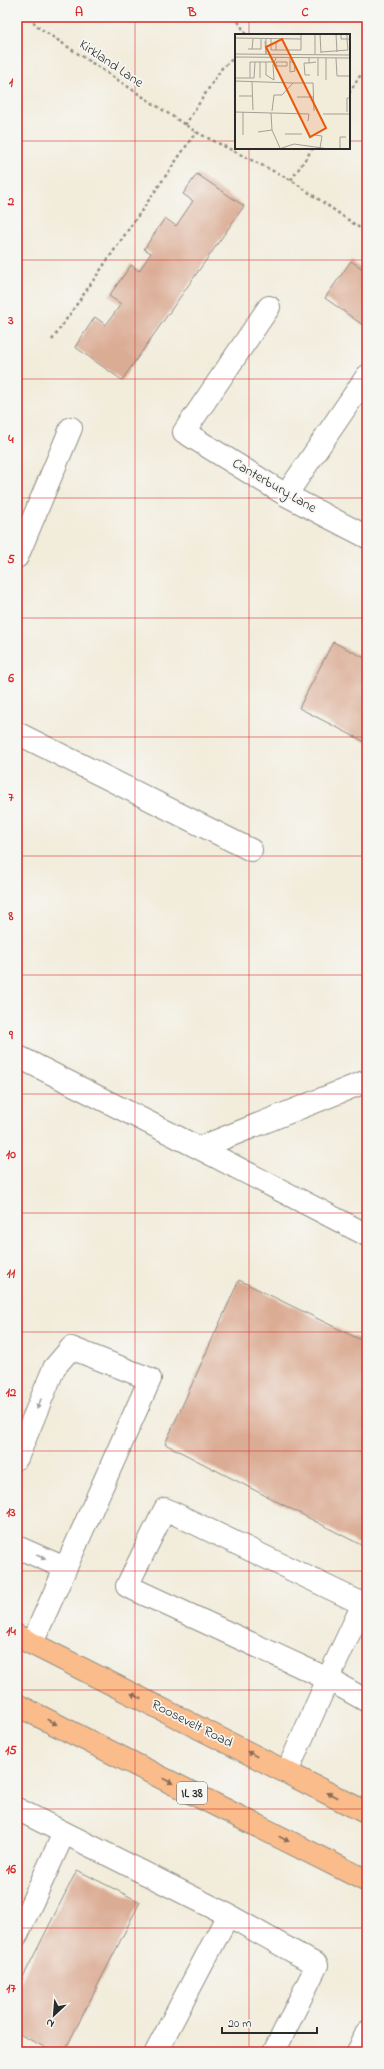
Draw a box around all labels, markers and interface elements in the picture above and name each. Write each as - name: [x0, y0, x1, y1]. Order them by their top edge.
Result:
- text: A: [75, 3, 83, 22]
- text: B: [187, 3, 197, 22]
- text: C: [301, 3, 309, 22]
- inset map: [235, 34, 350, 149]
- street label: Kirkland Lane: [74, 35, 148, 94]
- text: 1: [9, 73, 14, 92]
- text: 2: [7, 192, 15, 211]
- text: 3: [7, 311, 14, 330]
- text: 4: [7, 430, 14, 449]
- street label: Canterbury Lane: [227, 453, 321, 520]
- text: 5: [7, 550, 15, 569]
- text: 6: [7, 669, 14, 688]
- text: 7: [8, 788, 14, 807]
- text: 8: [8, 907, 14, 926]
- text: 9: [8, 1026, 14, 1045]
- text: 10: [6, 1145, 16, 1164]
- text: 11: [7, 1264, 16, 1283]
- text: 12: [6, 1383, 17, 1402]
- one-way arrow: [36, 1398, 42, 1410]
- text: 13: [6, 1503, 16, 1522]
- one-way arrow: [36, 1554, 47, 1560]
- text: 14: [6, 1622, 16, 1641]
- one-way arrow: [130, 1692, 142, 1699]
- street label: Roosevelt Road: [148, 1694, 236, 1754]
- one-way arrow: [46, 1719, 58, 1725]
- text: 15: [5, 1741, 17, 1760]
- one-way arrow: [246, 1751, 258, 1757]
- one-way arrow: [162, 1778, 174, 1784]
- road number: IL 38: [177, 1782, 207, 1804]
- one-way arrow: [326, 1792, 338, 1798]
- one-way arrow: [278, 1836, 290, 1843]
- text: 16: [6, 1860, 16, 1879]
- text: 17: [6, 1979, 16, 1998]
- north arrow: [34, 1995, 74, 2035]
- scale bar: [222, 2009, 317, 2035]
- text: N: [43, 2014, 57, 2032]
- text: 20 m: [228, 2015, 251, 2033]

